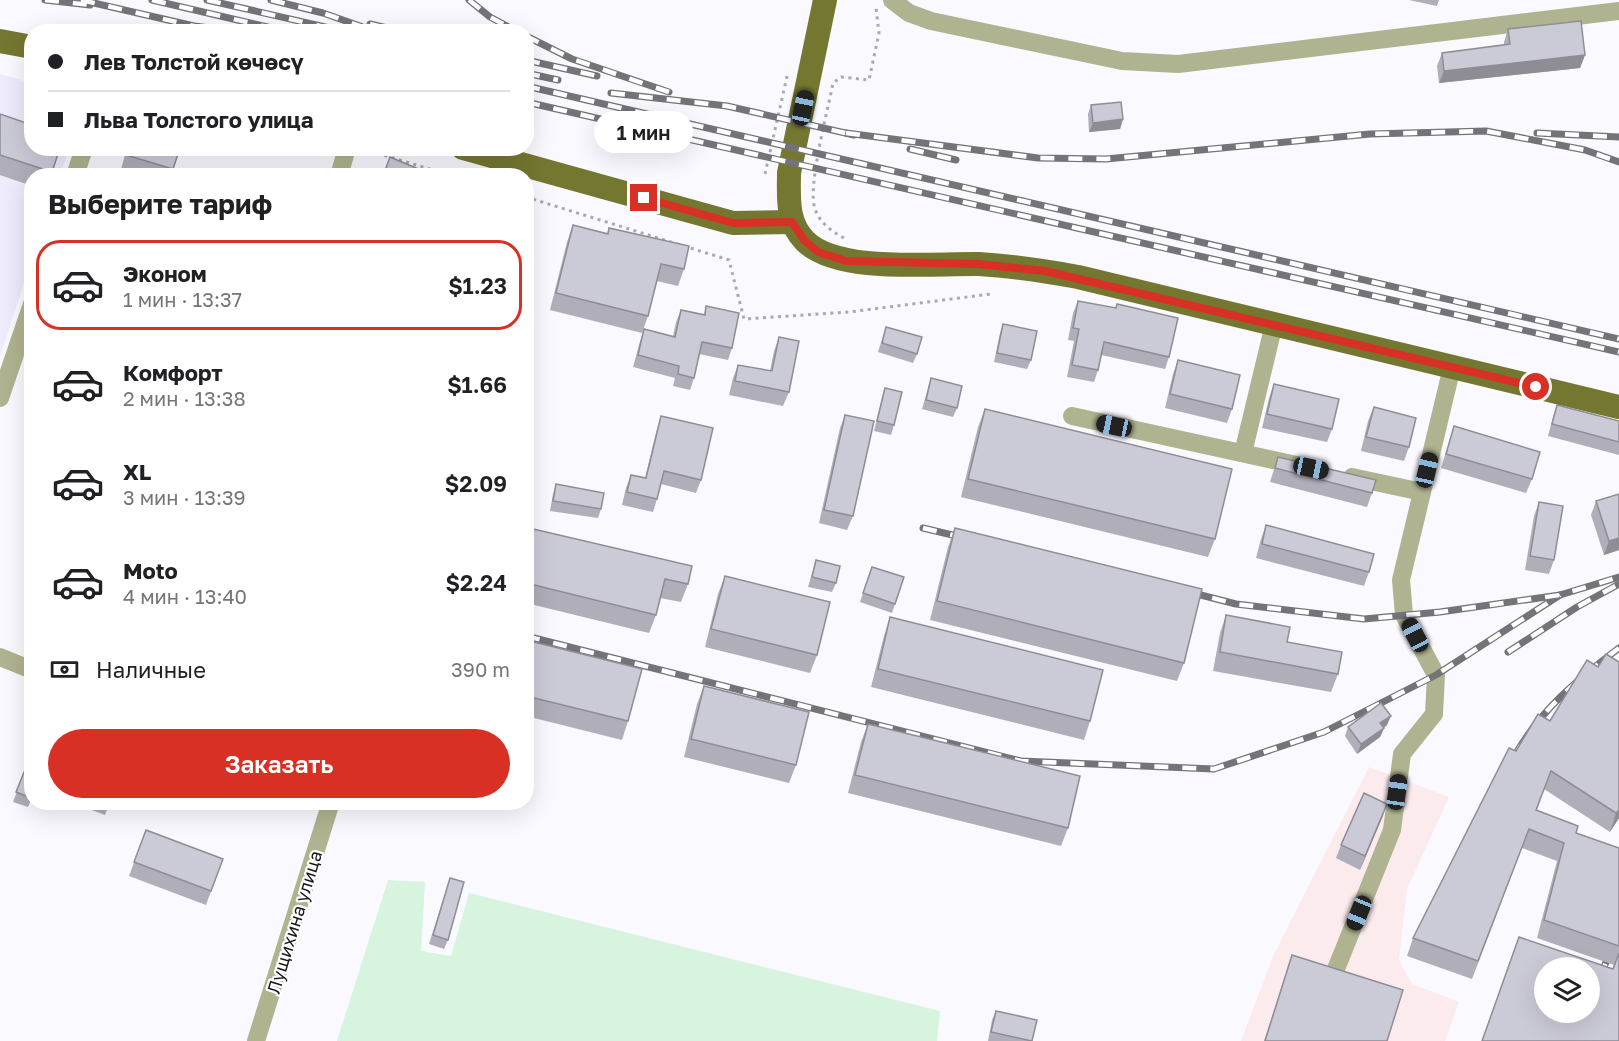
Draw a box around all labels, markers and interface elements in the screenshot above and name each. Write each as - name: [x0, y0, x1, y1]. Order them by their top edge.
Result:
- text: Лев Толстой көчөсү: [84, 48, 304, 75]
- car: [790, 89, 816, 127]
- text: Льва Толстого улица: [84, 106, 314, 133]
- callout: 1 мин: [594, 111, 694, 153]
- text: 1 мин: [617, 120, 670, 144]
- route end: [630, 184, 657, 211]
- text: Выберите тариф: [48, 188, 272, 220]
- icon: car: [51, 258, 105, 312]
- text: Эконом: [123, 260, 207, 287]
- text: $1.23: [448, 272, 507, 299]
- text: 1 мин · 13:37: [123, 287, 242, 311]
- icon: car: [51, 357, 105, 411]
- text: Комфорт: [123, 359, 223, 386]
- text: $1.66: [447, 371, 507, 398]
- route start: [1522, 373, 1549, 400]
- text: 2 мин · 13:38: [123, 386, 246, 410]
- car: [1095, 413, 1133, 439]
- car: [1414, 450, 1440, 490]
- car: [1292, 455, 1330, 481]
- icon: car: [51, 456, 105, 510]
- text: XL: [123, 458, 151, 485]
- text: $2.09: [445, 470, 507, 497]
- text: 3 мин · 13:39: [123, 485, 246, 509]
- icon: car: [51, 555, 105, 609]
- text: Moto: [123, 557, 178, 584]
- text: $2.24: [446, 569, 507, 596]
- text: 4 мин · 13:40: [123, 584, 247, 608]
- car: [1399, 615, 1431, 655]
- icon: cash: [48, 653, 81, 686]
- text: Наличные: [96, 656, 206, 683]
- text: 390 m: [451, 657, 510, 681]
- button: Заказать: [48, 729, 510, 798]
- car: [1386, 773, 1408, 811]
- street label: Лущихина улица: [262, 848, 326, 996]
- car: [1344, 893, 1374, 933]
- map controls: [1534, 957, 1600, 1023]
- button: layers: [1534, 957, 1600, 1023]

